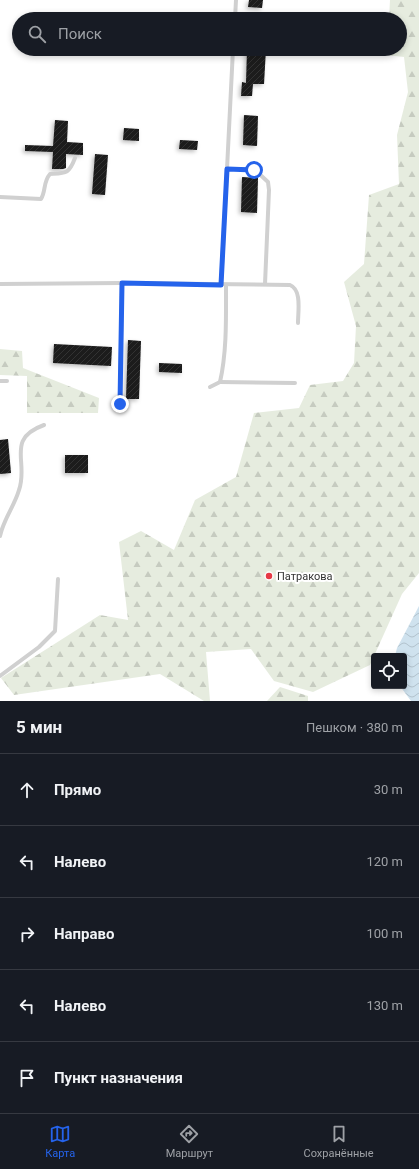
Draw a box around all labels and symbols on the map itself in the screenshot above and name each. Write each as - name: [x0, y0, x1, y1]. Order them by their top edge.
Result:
- route start: [245, 161, 263, 179]
- route end: [111, 395, 129, 413]
- place label: Патракова: [277, 570, 333, 583]
- marker: Патракова: [264, 571, 274, 581]

